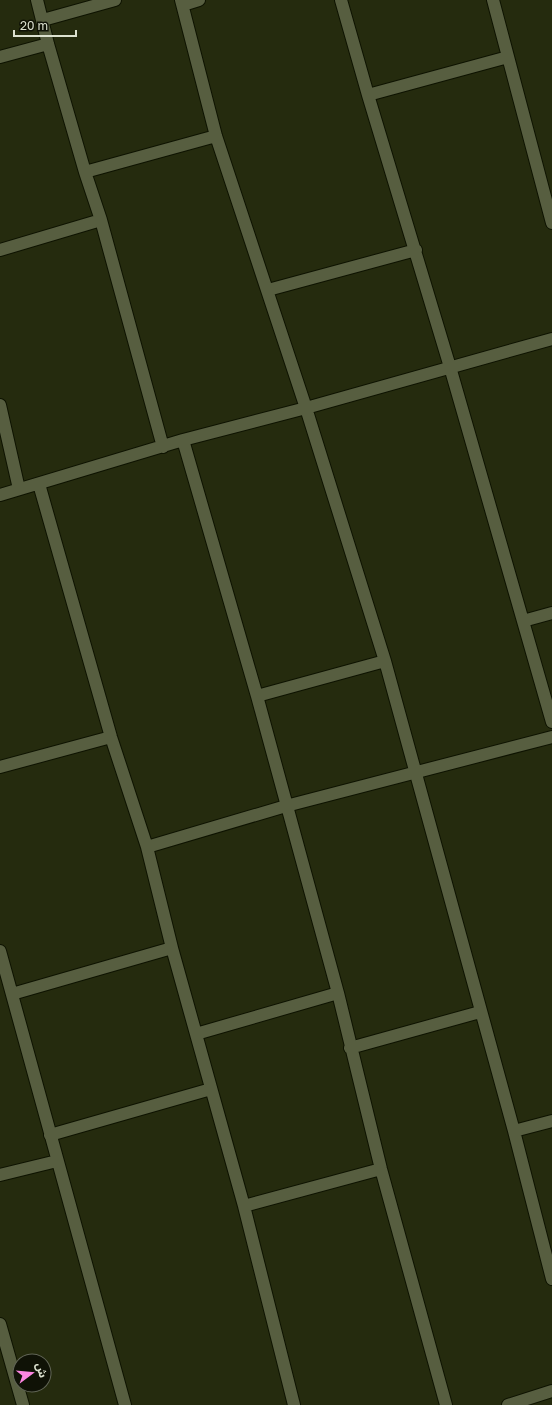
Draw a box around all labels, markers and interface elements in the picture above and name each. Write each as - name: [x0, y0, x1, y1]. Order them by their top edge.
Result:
- scale bar: [14, 12, 76, 38]
- text: 20 m: [20, 18, 48, 33]
- north arrow: [12, 1353, 52, 1393]
- text: ش: [33, 1361, 50, 1379]

